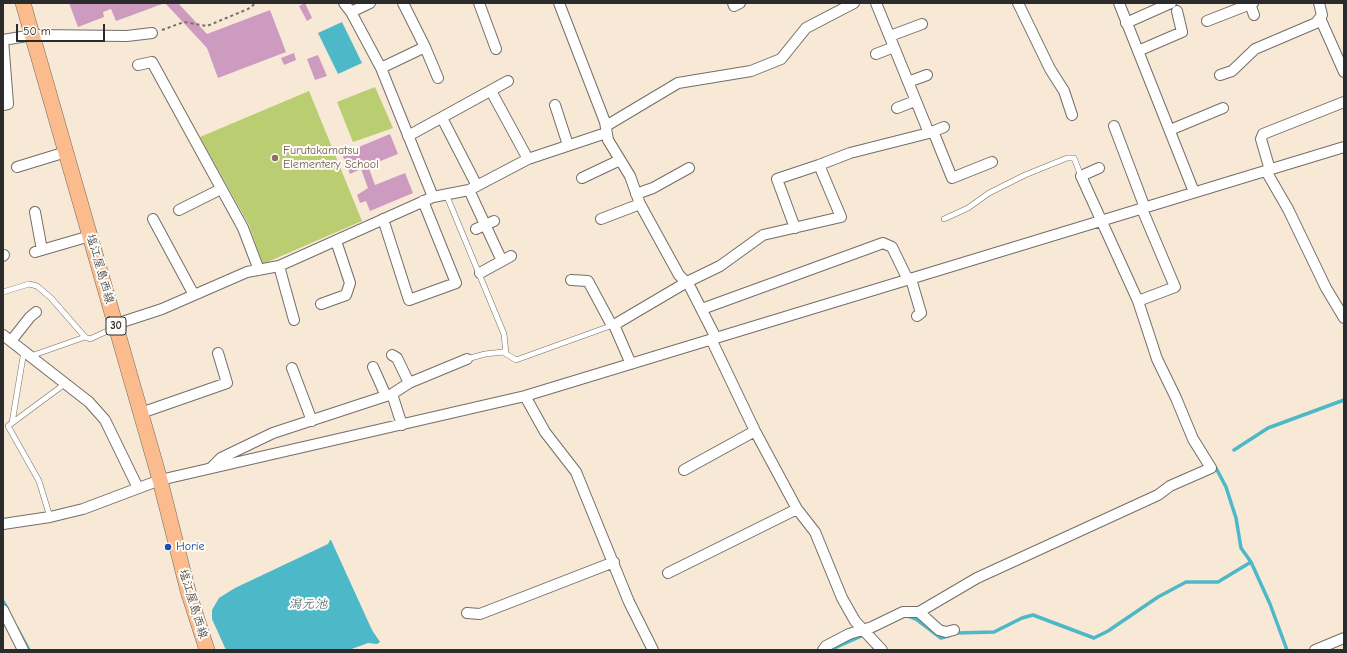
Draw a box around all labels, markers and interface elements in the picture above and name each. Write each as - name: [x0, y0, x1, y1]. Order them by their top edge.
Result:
- scale bar: [18, 16, 107, 42]
- text: 50 m: [23, 24, 51, 38]
- place label: Furutakamatsu Elementery School: [283, 144, 379, 172]
- marker: Furutakamatsu Elementery School: [270, 153, 280, 163]
- street label: 塩江屋島西線: [83, 232, 117, 306]
- road number: 30: [106, 317, 126, 335]
- place label: Horie: [176, 540, 205, 554]
- marker: Horie: [163, 542, 173, 552]
- street label: 塩江屋島西線: [176, 567, 210, 641]
- water label: 潟元池: [289, 596, 327, 612]

